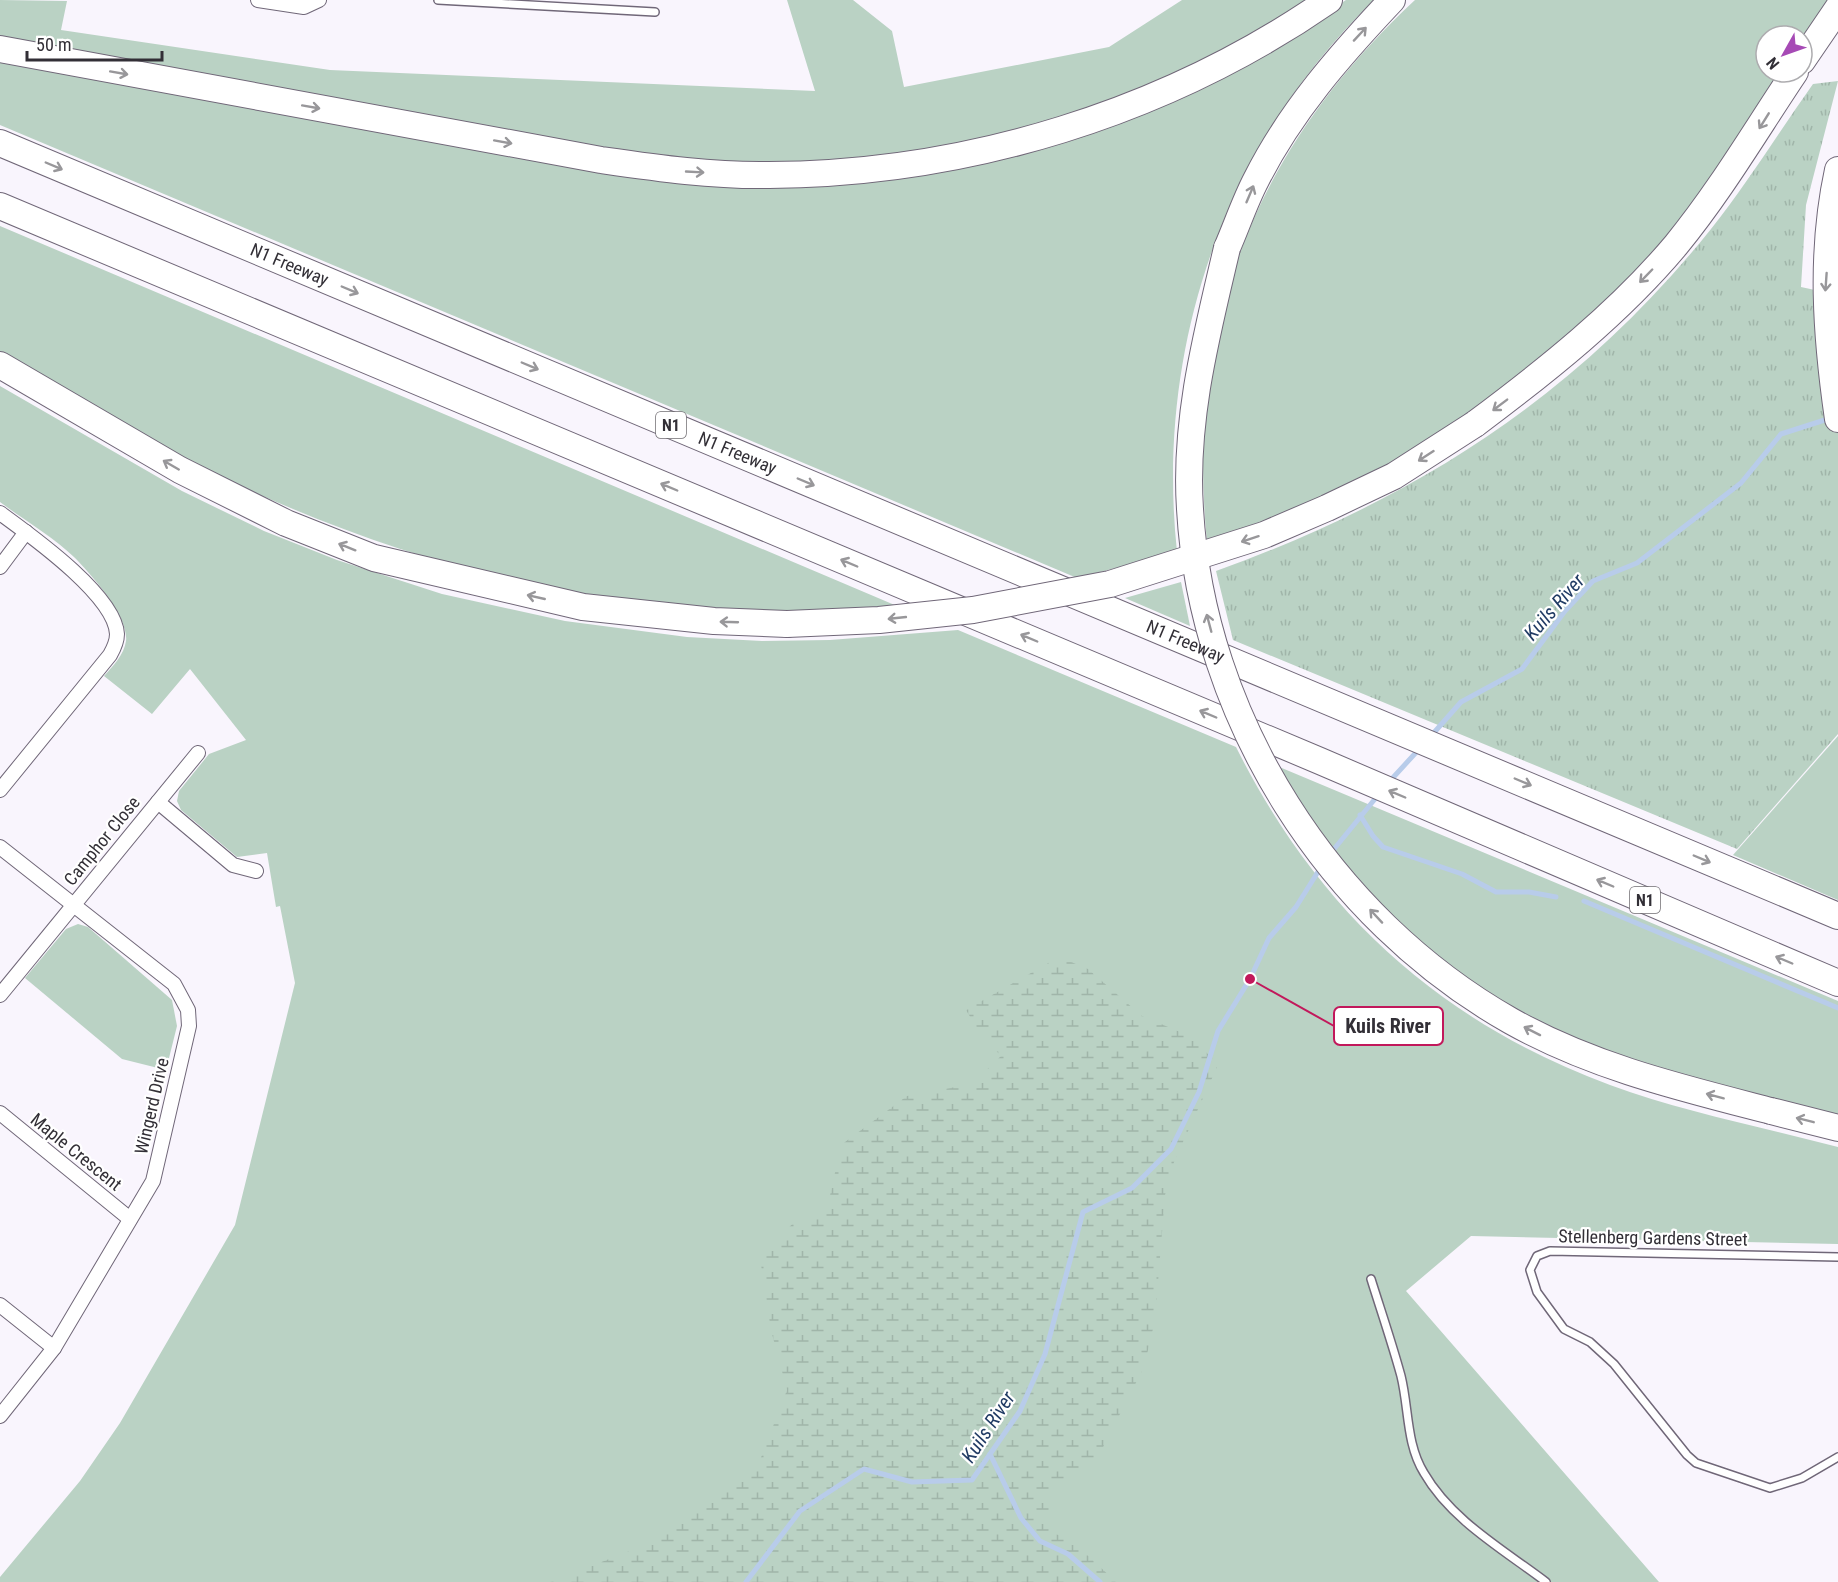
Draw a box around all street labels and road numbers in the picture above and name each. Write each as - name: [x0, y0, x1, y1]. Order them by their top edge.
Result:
- street label: N1 Freeway: [248, 239, 332, 290]
- road number: N1: [656, 412, 686, 438]
- street label: N1 Freeway: [696, 427, 780, 479]
- street label: N1 Freeway: [1144, 615, 1228, 667]
- street label: Camphor Close: [59, 792, 144, 890]
- road number: N1: [1630, 887, 1660, 913]
- street label: Wingerd Drive: [130, 1056, 173, 1156]
- street label: Maple Crescent: [27, 1109, 126, 1195]
- street label: Stellenberg Gardens Street: [1558, 1225, 1748, 1250]

